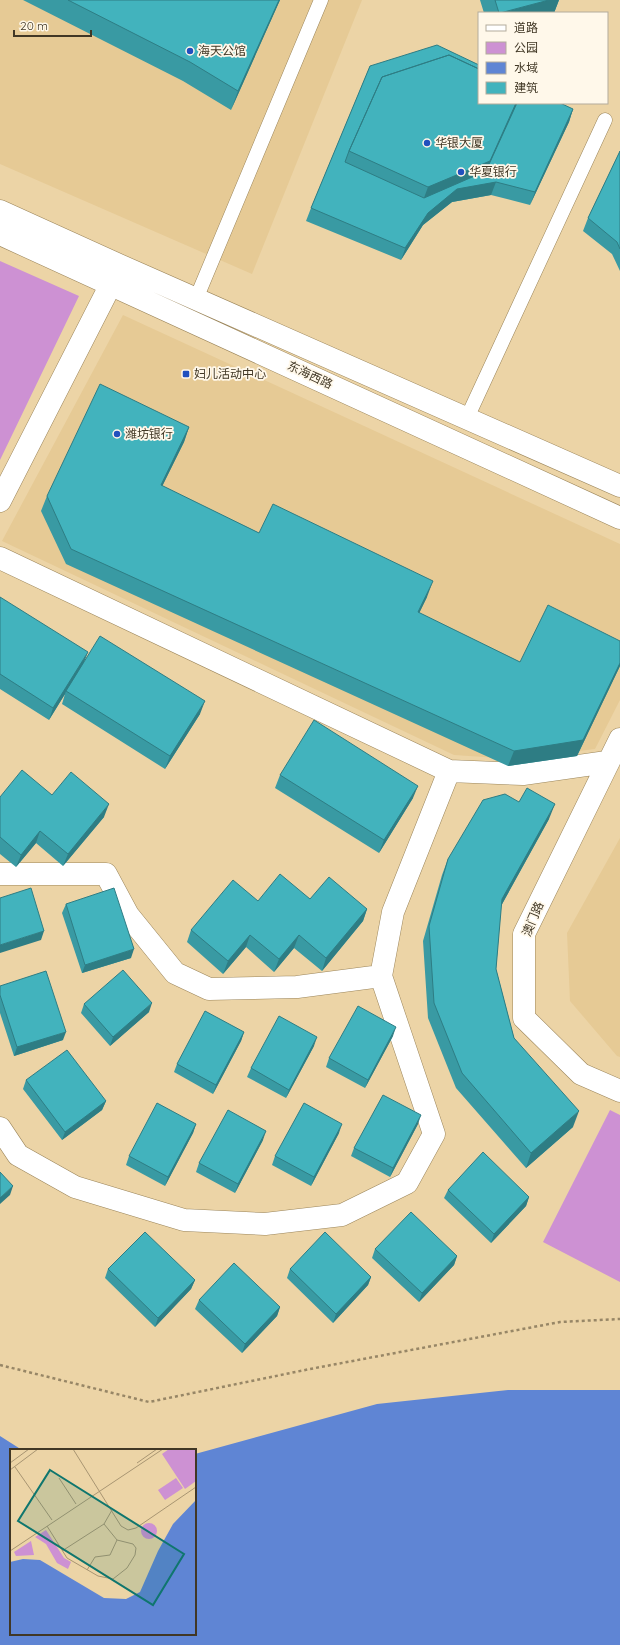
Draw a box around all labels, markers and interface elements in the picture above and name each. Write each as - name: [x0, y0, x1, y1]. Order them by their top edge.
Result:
- scale bar: [14, 12, 91, 38]
- legend: [478, 12, 608, 104]
- text: 20 m: [20, 18, 48, 33]
- text: 道路: [514, 20, 538, 35]
- text: 公园: [514, 40, 538, 55]
- place label: 海天公馆: [198, 43, 246, 58]
- marker: 海天公馆: [185, 46, 195, 56]
- text: 水域: [514, 60, 538, 75]
- text: 建筑: [514, 80, 538, 95]
- place label: 华银大厦: [435, 135, 483, 150]
- marker: 华银大厦: [422, 138, 432, 148]
- place label: 华夏银行: [469, 164, 517, 179]
- marker: 华夏银行: [456, 167, 466, 177]
- street label: 东海西路: [285, 358, 335, 391]
- place label: 妇儿活动中心: [194, 366, 266, 381]
- marker: 妇儿活动中心: [181, 369, 191, 379]
- place label: 潍坊银行: [125, 426, 173, 441]
- marker: 潍坊银行: [112, 429, 122, 439]
- street label: 澳门路: [519, 899, 546, 938]
- inset map: [10, 1449, 196, 1635]

